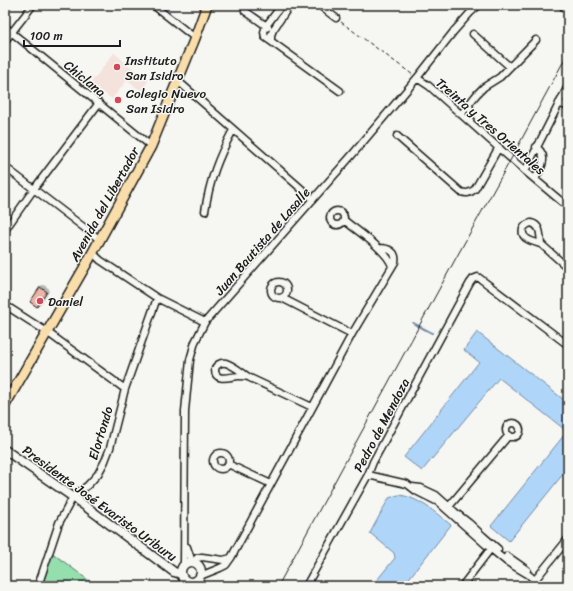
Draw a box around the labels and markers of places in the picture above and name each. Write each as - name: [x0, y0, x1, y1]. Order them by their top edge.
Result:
- place label: Instituto San Isidro: [124, 49, 184, 87]
- marker: Instituto San Isidro: [112, 62, 122, 72]
- place label: Colegio Nuevo San Isidro: [126, 82, 207, 120]
- marker: Colegio Nuevo San Isidro: [113, 95, 123, 105]
- place label: Daniel: [48, 290, 83, 313]
- marker: Daniel: [35, 296, 45, 306]

